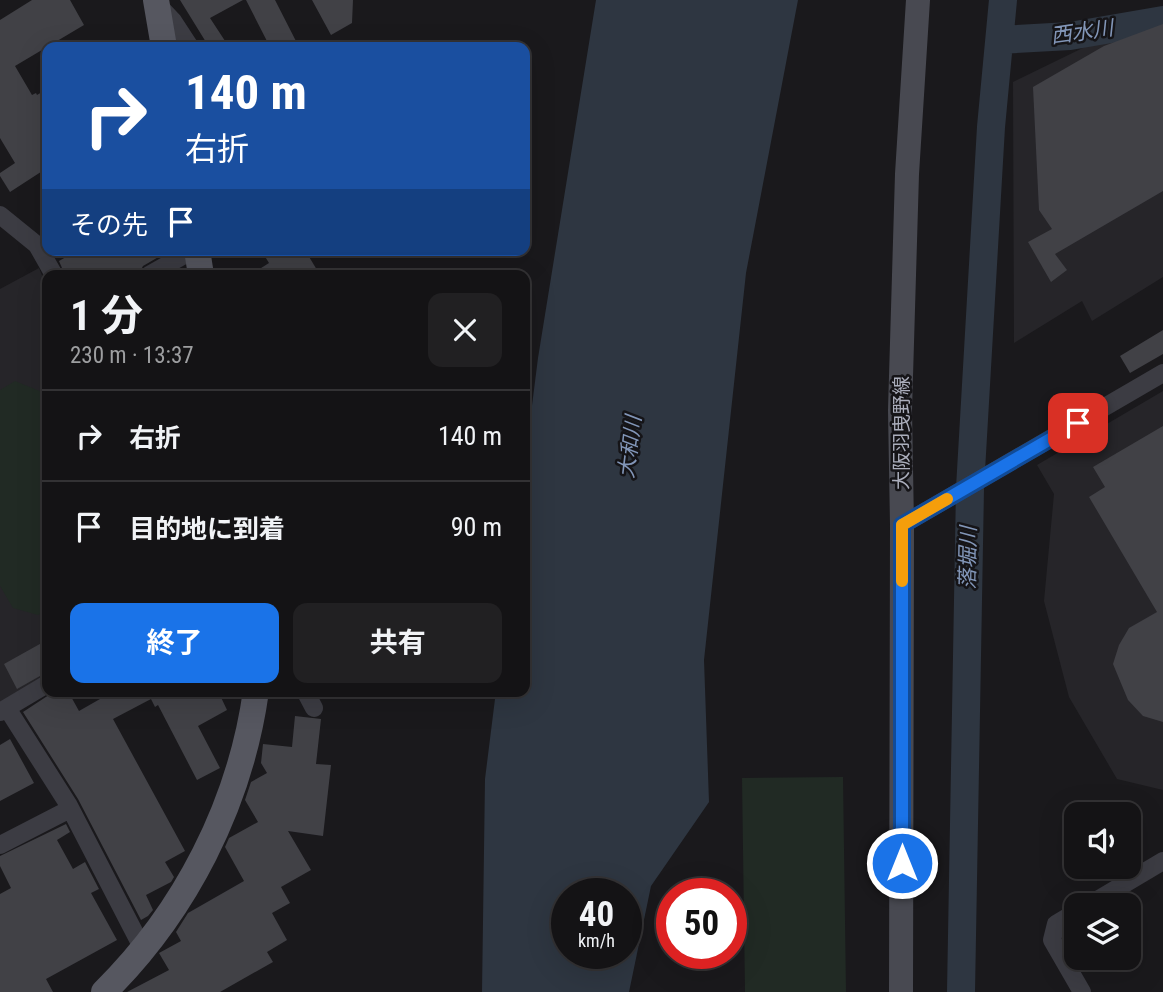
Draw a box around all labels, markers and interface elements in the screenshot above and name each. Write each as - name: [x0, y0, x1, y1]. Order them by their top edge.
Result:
- water label: 西水川: [1049, 15, 1117, 48]
- text: 140 m: [185, 64, 307, 121]
- icon: right: [70, 70, 161, 161]
- text: 右折: [185, 130, 249, 168]
- icon: arrive: [162, 203, 200, 241]
- text: その先: [70, 210, 148, 240]
- text: 1 分: [70, 291, 143, 340]
- button: close: [428, 293, 502, 367]
- text: 230 m · 13:37: [70, 342, 194, 369]
- street label: 大阪羽曳野線: [890, 376, 913, 490]
- pin: [1048, 393, 1108, 453]
- icon: arrive: [1059, 404, 1097, 442]
- water label: 大和川: [614, 412, 646, 480]
- icon: right: [70, 417, 108, 455]
- text: 140 m: [438, 421, 502, 451]
- text: 右折: [129, 423, 181, 453]
- icon: arrive: [70, 508, 108, 546]
- text: 90 m: [451, 512, 502, 542]
- text: 目的地に到着: [129, 514, 285, 544]
- water label: 落堀川: [955, 524, 981, 590]
- button: 終了: [70, 603, 279, 683]
- button: 共有: [293, 603, 502, 683]
- map controls: [1064, 802, 1141, 970]
- button: sound: [1064, 802, 1141, 879]
- position arrow: [865, 826, 939, 900]
- speed limit sign: 50: [656, 878, 747, 969]
- button: layers: [1064, 893, 1141, 970]
- text: 40: [579, 894, 614, 935]
- text: km/h: [578, 930, 615, 951]

